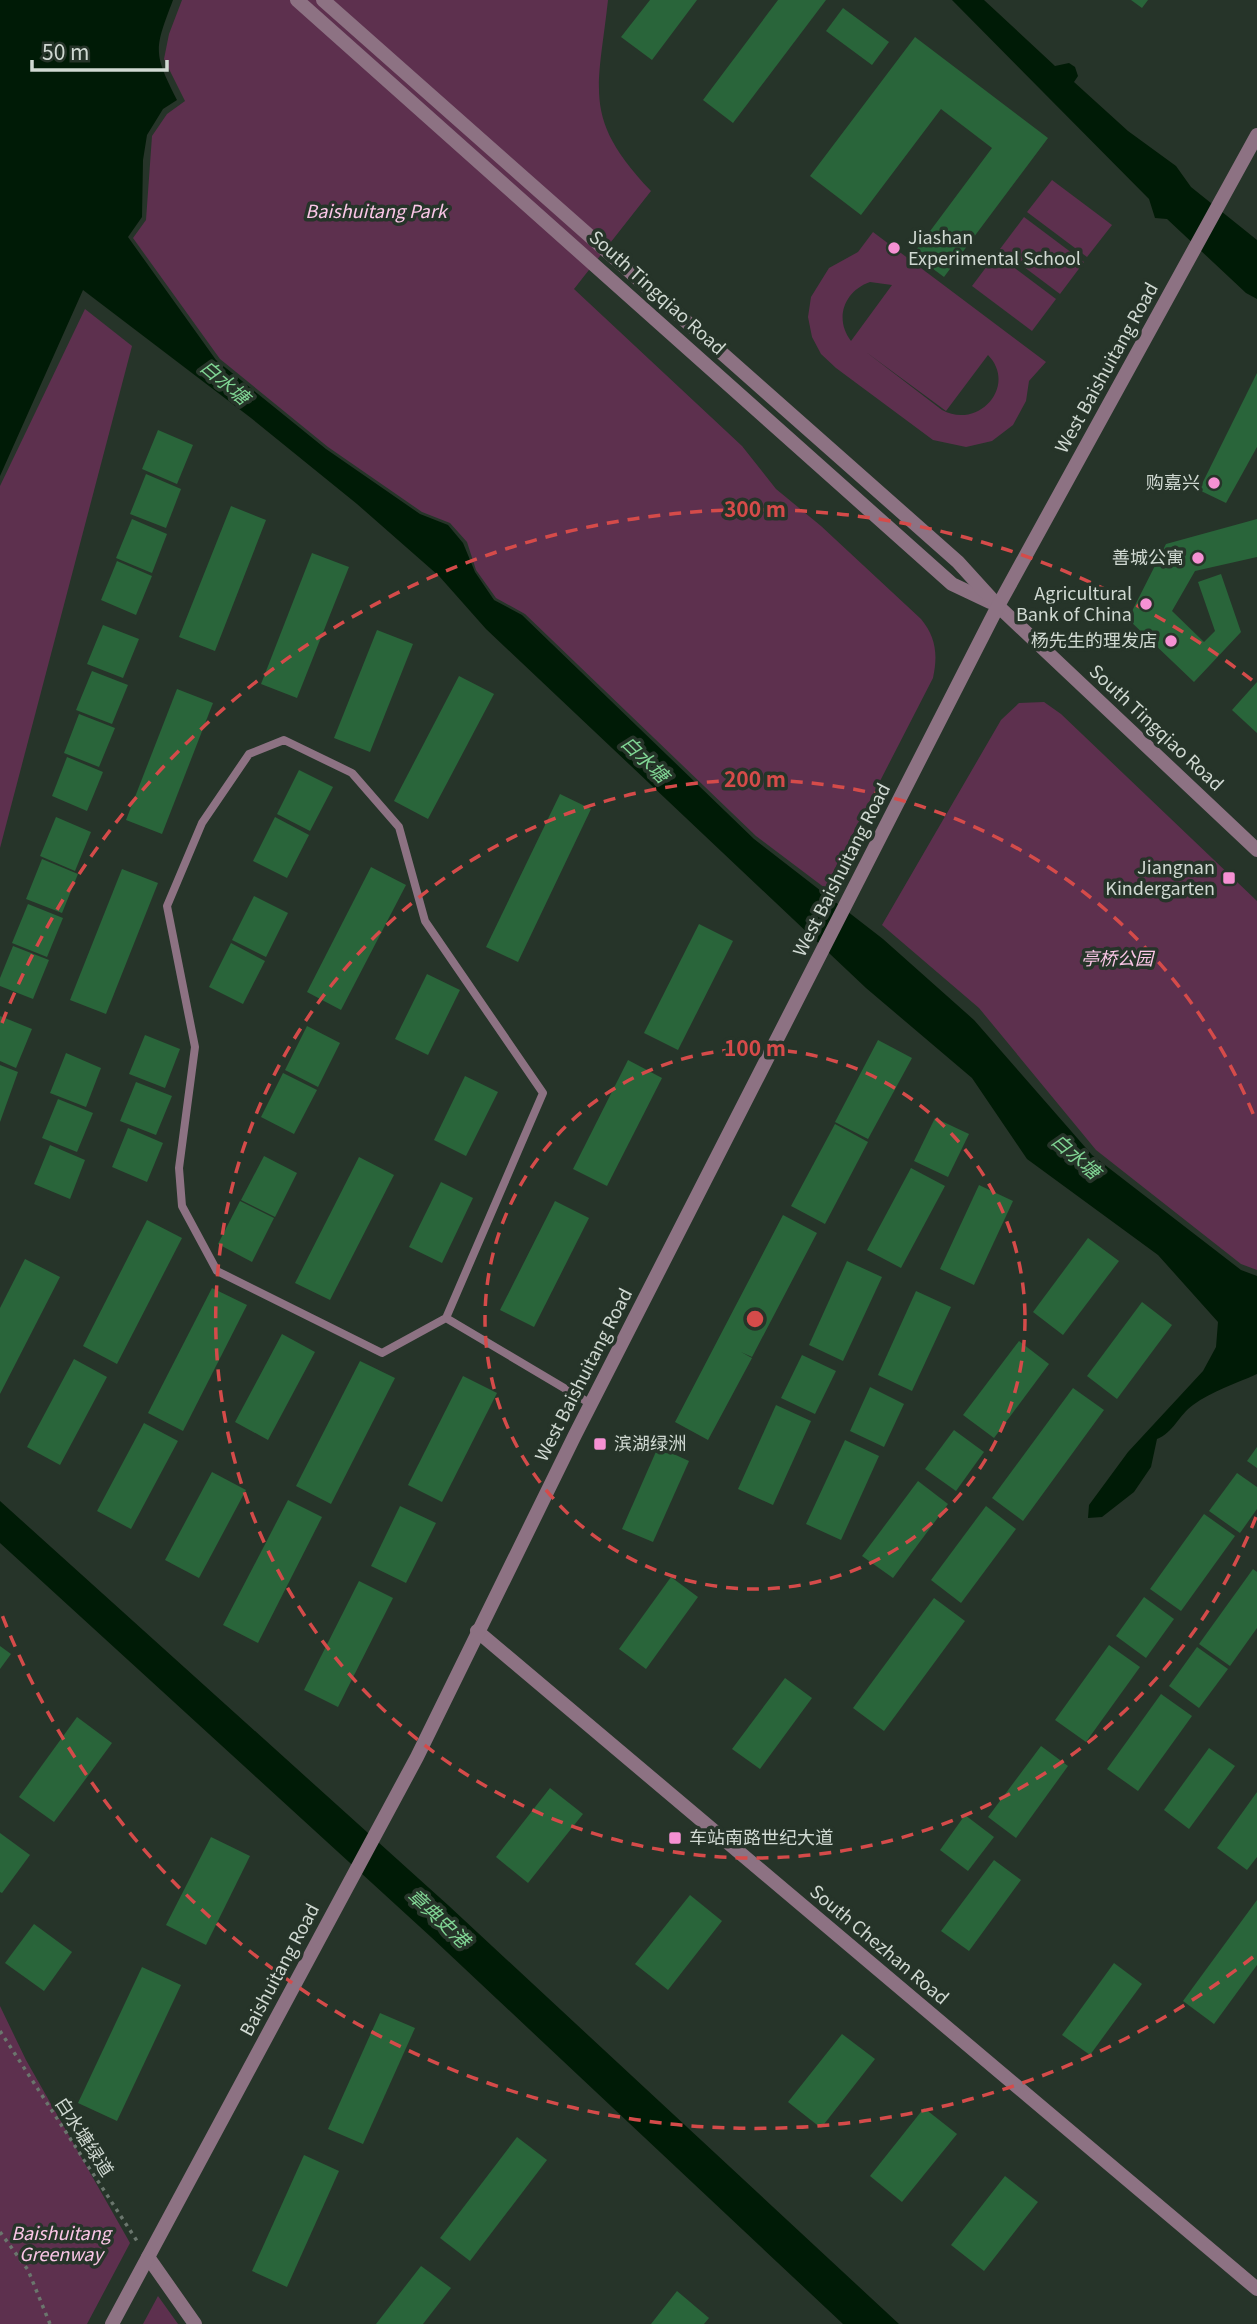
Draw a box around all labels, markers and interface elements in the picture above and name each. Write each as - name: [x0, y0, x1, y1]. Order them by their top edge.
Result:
- scale bar: [32, 28, 166, 72]
- text: 50 m: [42, 36, 89, 66]
- park label: Baishuitang Park: [305, 197, 449, 223]
- street label: South Tingqiao Road: [585, 223, 732, 360]
- place label: Jiashan Experimental School: [908, 223, 1081, 270]
- marker: Jiashan Experimental School: [886, 240, 902, 256]
- street label: West Baishuitang Road: [1047, 277, 1163, 457]
- water label: 白水塘: [195, 352, 259, 411]
- place label: 购嘉兴: [1146, 468, 1200, 494]
- marker: 购嘉兴: [1206, 475, 1222, 491]
- text: 300 m: [724, 493, 786, 523]
- place label: 善城公寓: [1112, 543, 1184, 569]
- marker: 善城公寓: [1190, 550, 1206, 566]
- place label: Agricultural Bank of China: [1016, 579, 1132, 626]
- marker: Agricultural Bank of China: [1138, 596, 1154, 612]
- place label: 杨先生的理发店: [1031, 626, 1157, 652]
- marker: 杨先生的理发店: [1163, 633, 1179, 649]
- street label: South Tingqiao Road: [1084, 657, 1230, 796]
- water label: 白水塘: [616, 728, 678, 790]
- text: 200 m: [724, 763, 786, 793]
- street label: West Baishuitang Road: [785, 778, 895, 960]
- place label: Jiangnan Kindergarten: [1105, 853, 1215, 900]
- marker: Jiangnan Kindergarten: [1221, 870, 1237, 886]
- park label: 亭桥公园: [1081, 944, 1156, 970]
- text: 100 m: [724, 1032, 786, 1062]
- water label: 白水塘: [1047, 1126, 1110, 1186]
- street label: West Baishuitang Road: [527, 1283, 637, 1465]
- centre of rings: [743, 1307, 767, 1331]
- place label: 滨湖绿洲: [614, 1429, 686, 1455]
- marker: 滨湖绿洲: [592, 1436, 608, 1452]
- place label: 车站南路世纪大道: [689, 1823, 833, 1849]
- marker: 车站南路世纪大道: [667, 1830, 683, 1846]
- street label: South Chezhan Road: [805, 1877, 955, 2009]
- water label: 章典史港: [403, 1881, 479, 1955]
- street label: Baishuitang Road: [232, 1898, 324, 2040]
- street label: 白水塘绿道: [50, 2091, 121, 2181]
- park label: Baishuitang Greenway: [11, 2219, 114, 2266]

